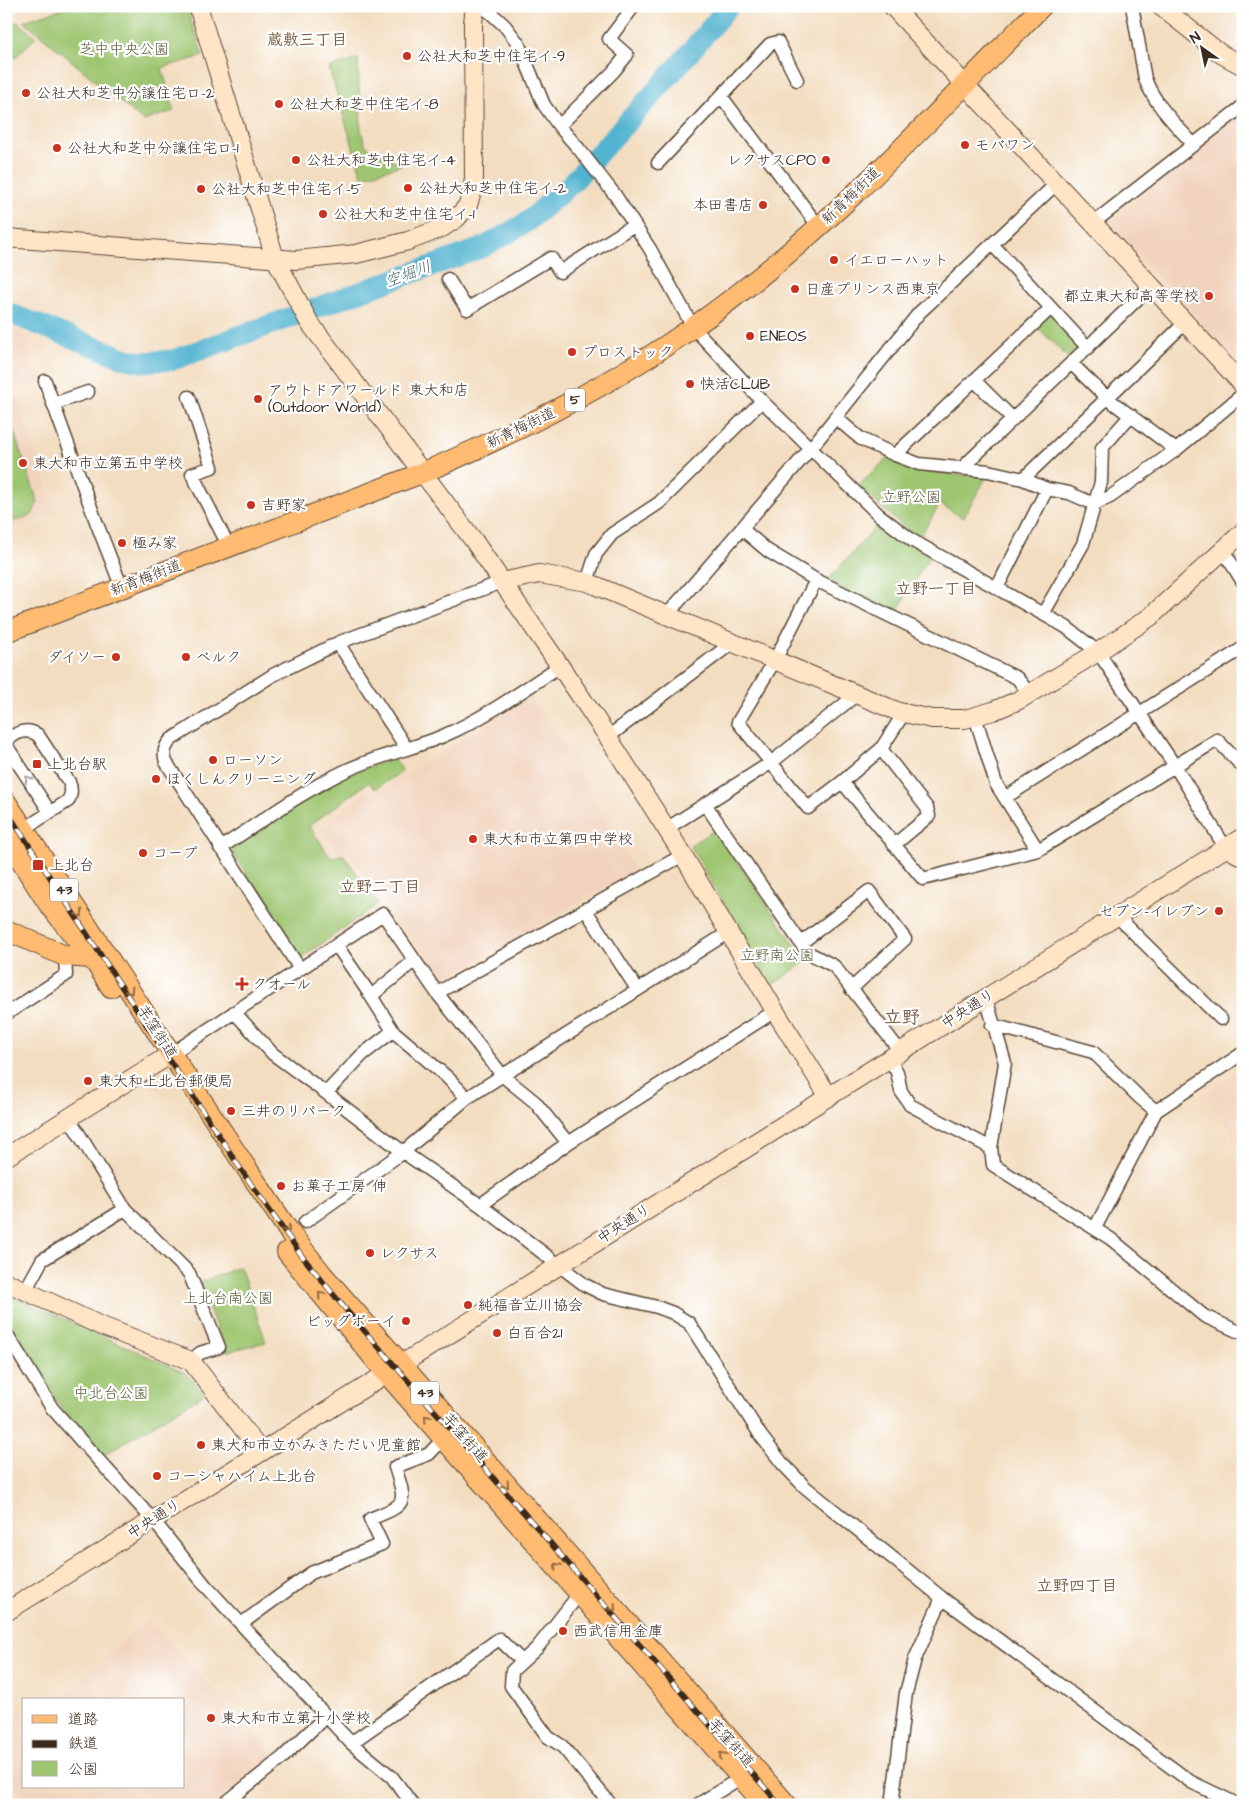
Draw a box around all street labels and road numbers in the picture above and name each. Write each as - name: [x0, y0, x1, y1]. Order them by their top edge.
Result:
- street label: 新青梅街道: [817, 162, 885, 230]
- road number: 5: [565, 388, 585, 412]
- street label: 新青梅街道: [483, 402, 559, 454]
- street label: 新青梅街道: [107, 555, 185, 601]
- road number: 43: [50, 878, 78, 902]
- street label: 中央通り: [937, 984, 999, 1034]
- street label: 芋窪街道: [132, 1001, 182, 1063]
- street label: 中央通り: [593, 1199, 655, 1249]
- road number: 43: [411, 1382, 439, 1405]
- street label: 芋窪街道: [437, 1408, 493, 1468]
- street label: 中央通り: [123, 1494, 185, 1544]
- street label: 芋窪街道: [703, 1714, 759, 1772]

